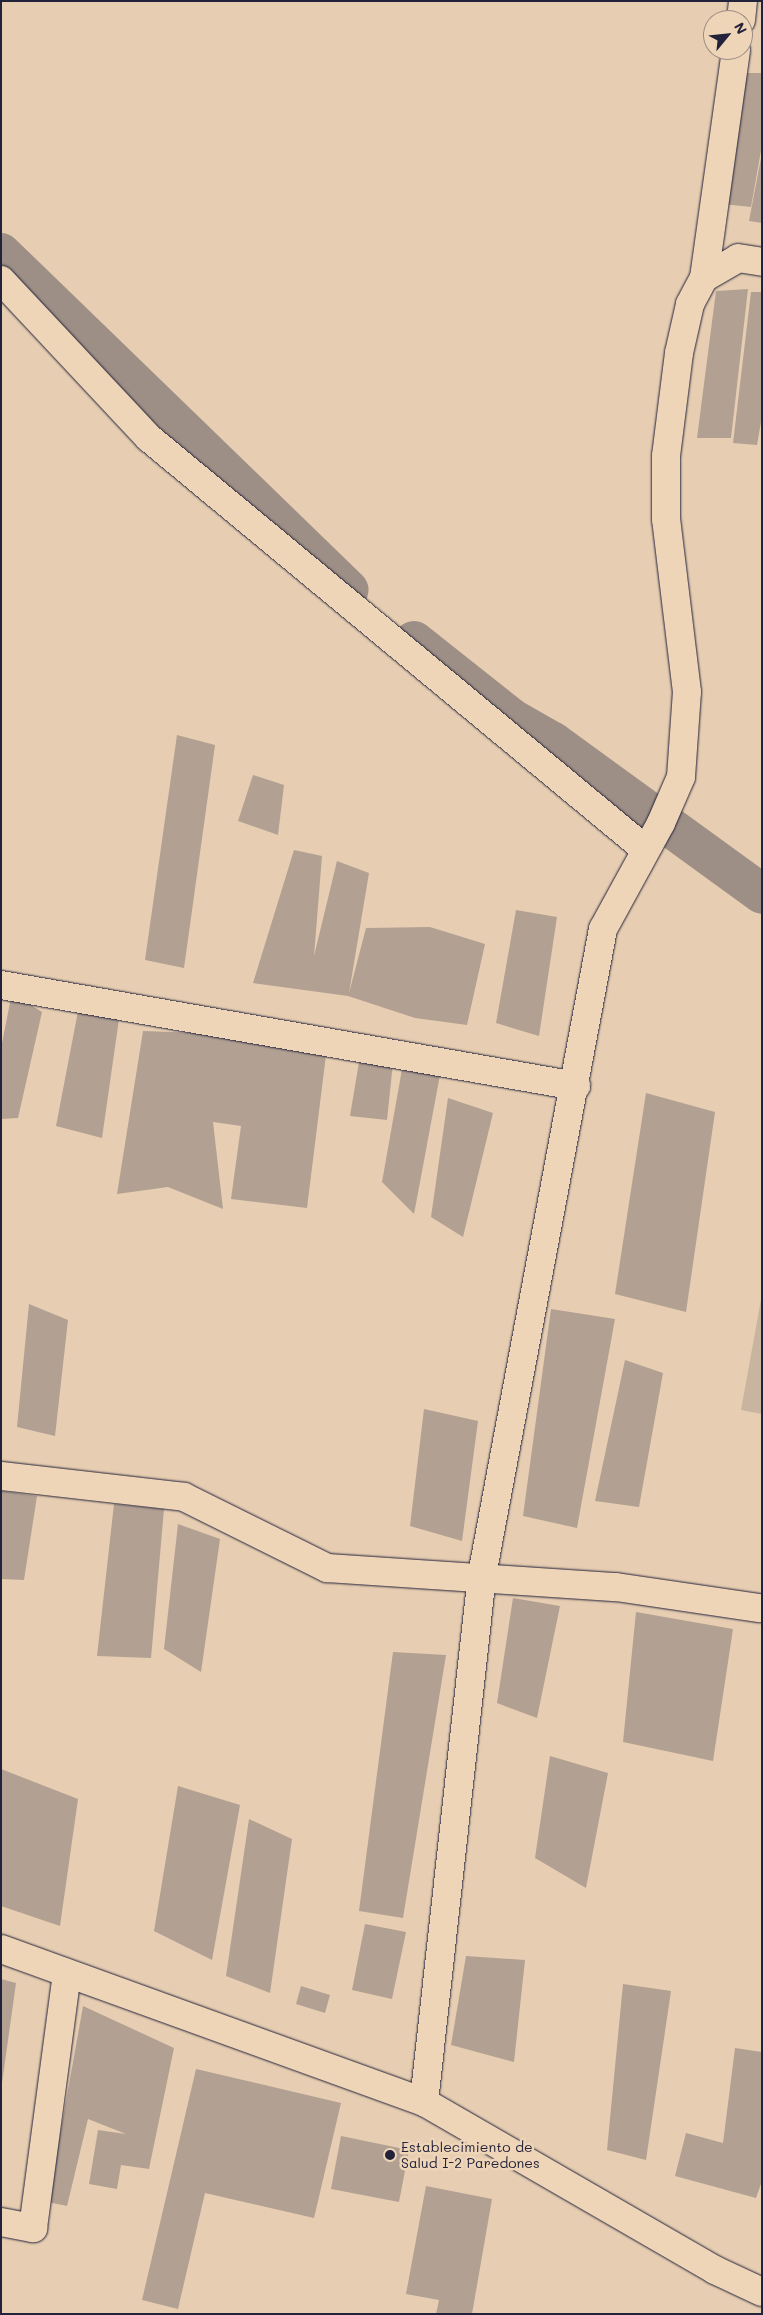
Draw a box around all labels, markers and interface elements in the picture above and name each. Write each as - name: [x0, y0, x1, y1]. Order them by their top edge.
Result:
- north arrow: [703, 10, 753, 60]
- text: N: [730, 19, 752, 37]
- place label: Establecimiento de Salud I-2 Paredones: [401, 2139, 540, 2172]
- marker: Establecimiento de Salud I-2 Paredones: [383, 2148, 397, 2162]

